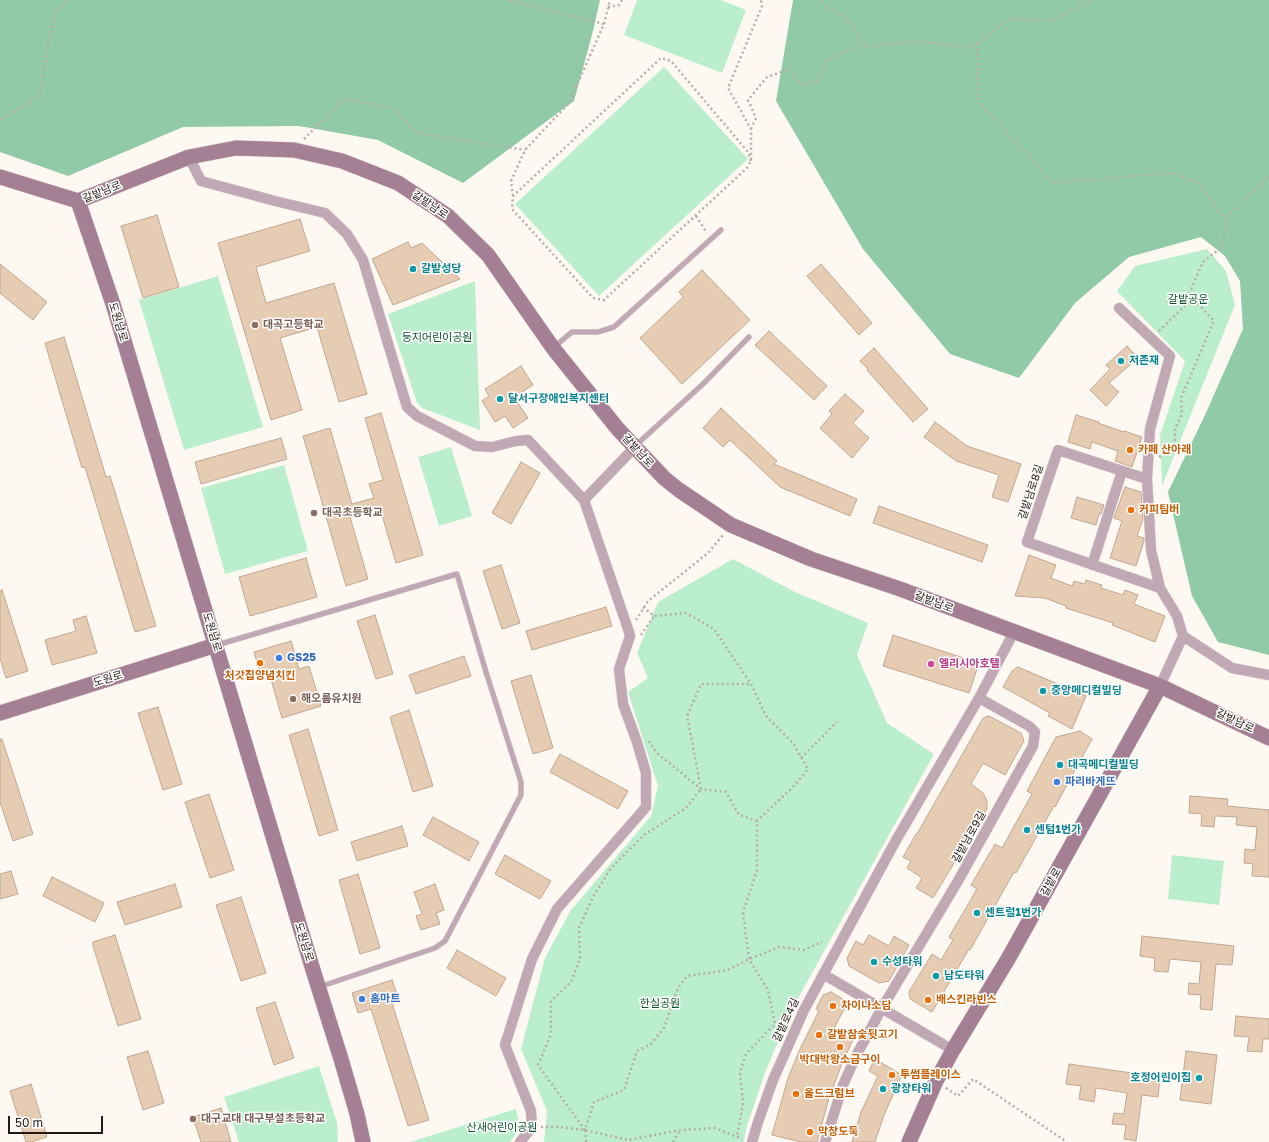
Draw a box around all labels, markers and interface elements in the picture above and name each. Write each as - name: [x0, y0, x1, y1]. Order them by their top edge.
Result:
- street label: 갈밭남로: [81, 178, 123, 206]
- street label: 갈밭남로: [410, 188, 450, 222]
- place label: 갈밭성당: [421, 262, 461, 276]
- marker: 갈밭성당: [408, 264, 418, 274]
- park label: 갈밭공운: [1168, 293, 1208, 307]
- street label: 도원남로: [106, 301, 130, 343]
- place label: 대곡고등학교: [263, 318, 324, 332]
- marker: 대곡고등학교: [250, 320, 260, 330]
- park label: 둥지어린이공원: [402, 331, 472, 345]
- place label: 저존재: [1129, 354, 1159, 368]
- marker: 저존재: [1116, 356, 1126, 366]
- place label: 달서구장애인복지센터: [508, 392, 609, 406]
- marker: 달서구장애인복지센터: [495, 394, 505, 404]
- street label: 갈밭남로: [619, 432, 657, 470]
- place label: 카페 산아래: [1138, 443, 1191, 457]
- marker: 카페 산아래: [1125, 445, 1135, 455]
- street label: 갈밭남로8길: [1016, 463, 1046, 521]
- place label: 커피팀버: [1139, 503, 1179, 517]
- marker: 커피팀버: [1126, 505, 1136, 515]
- place label: 대곡초등학교: [322, 506, 383, 520]
- marker: 대곡초등학교: [309, 508, 319, 518]
- street label: 갈밭남로: [913, 589, 955, 615]
- street label: 도원남로: [200, 611, 224, 653]
- place label: GS25: [287, 651, 316, 665]
- marker: GS25: [274, 653, 284, 663]
- place label: 엘리시아호텔: [939, 657, 1000, 671]
- marker: 처갓집양념치킨: [255, 658, 265, 668]
- marker: 엘리시아호텔: [926, 659, 936, 669]
- street label: 도원로: [92, 668, 124, 690]
- place label: 처갓집양념치킨: [225, 669, 295, 683]
- place label: 중앙메디컬빌딩: [1051, 684, 1122, 698]
- marker: 중앙메디컬빌딩: [1038, 686, 1048, 696]
- place label: 해오름유치원: [301, 692, 362, 706]
- marker: 해오름유치원: [288, 694, 298, 704]
- street label: 갈밭남로: [1214, 706, 1256, 736]
- place label: 대곡메디컬빌딩: [1068, 758, 1139, 772]
- marker: 대곡메디컬빌딩: [1055, 760, 1065, 770]
- place label: 파리바게뜨: [1065, 775, 1116, 789]
- marker: 파리바게뜨: [1052, 777, 1062, 787]
- street label: 갈밭남로9길: [949, 809, 989, 865]
- place label: 센텀1번가: [1035, 823, 1081, 837]
- marker: 센텀1번가: [1022, 825, 1032, 835]
- street label: 갈밭로: [1038, 866, 1064, 898]
- place label: 센트럴1번가: [985, 906, 1041, 920]
- marker: 센트럴1번가: [972, 908, 982, 918]
- street label: 도원남로: [292, 921, 316, 963]
- place label: 수성타워: [882, 955, 922, 969]
- marker: 수성타워: [869, 957, 879, 967]
- place label: 남도타워: [944, 969, 984, 983]
- marker: 남도타워: [931, 971, 941, 981]
- place label: 홈마트: [370, 992, 400, 1006]
- place label: 배스킨라빈스: [936, 993, 997, 1007]
- marker: 홈마트: [357, 994, 367, 1004]
- marker: 배스킨라빈스: [923, 995, 933, 1005]
- street label: 갈밭로4길: [770, 996, 802, 1044]
- park label: 한실공원: [640, 997, 680, 1011]
- place label: 차이나소담: [841, 999, 892, 1013]
- marker: 차이나소담: [828, 1001, 838, 1011]
- place label: 갈밭참숯뒷고기: [827, 1028, 898, 1042]
- marker: 갈밭참숯뒷고기: [814, 1030, 824, 1040]
- marker: 박대박왕소금구이: [835, 1042, 845, 1052]
- place label: 박대박왕소금구이: [800, 1053, 880, 1067]
- place label: 투썸플레이스: [900, 1068, 961, 1082]
- marker: 투썸플레이스: [887, 1070, 897, 1080]
- place label: 호정어린이집: [1130, 1071, 1191, 1085]
- marker: 호정어린이집: [1194, 1073, 1204, 1083]
- place label: 광장타워: [891, 1082, 931, 1096]
- marker: 광장타워: [878, 1084, 888, 1094]
- place label: 올드크럼브: [804, 1087, 855, 1101]
- marker: 올드크럼브: [791, 1089, 801, 1099]
- scale bar: [10, 1108, 105, 1134]
- place label: 대구교대 대구부설초등학교: [201, 1112, 325, 1126]
- marker: 대구교대 대구부설초등학교: [188, 1114, 198, 1124]
- text: 50 m: [15, 1115, 43, 1130]
- park label: 산새어린이공원: [467, 1121, 537, 1135]
- place label: 막창도둑: [818, 1125, 858, 1139]
- marker: 막창도둑: [805, 1127, 815, 1137]

